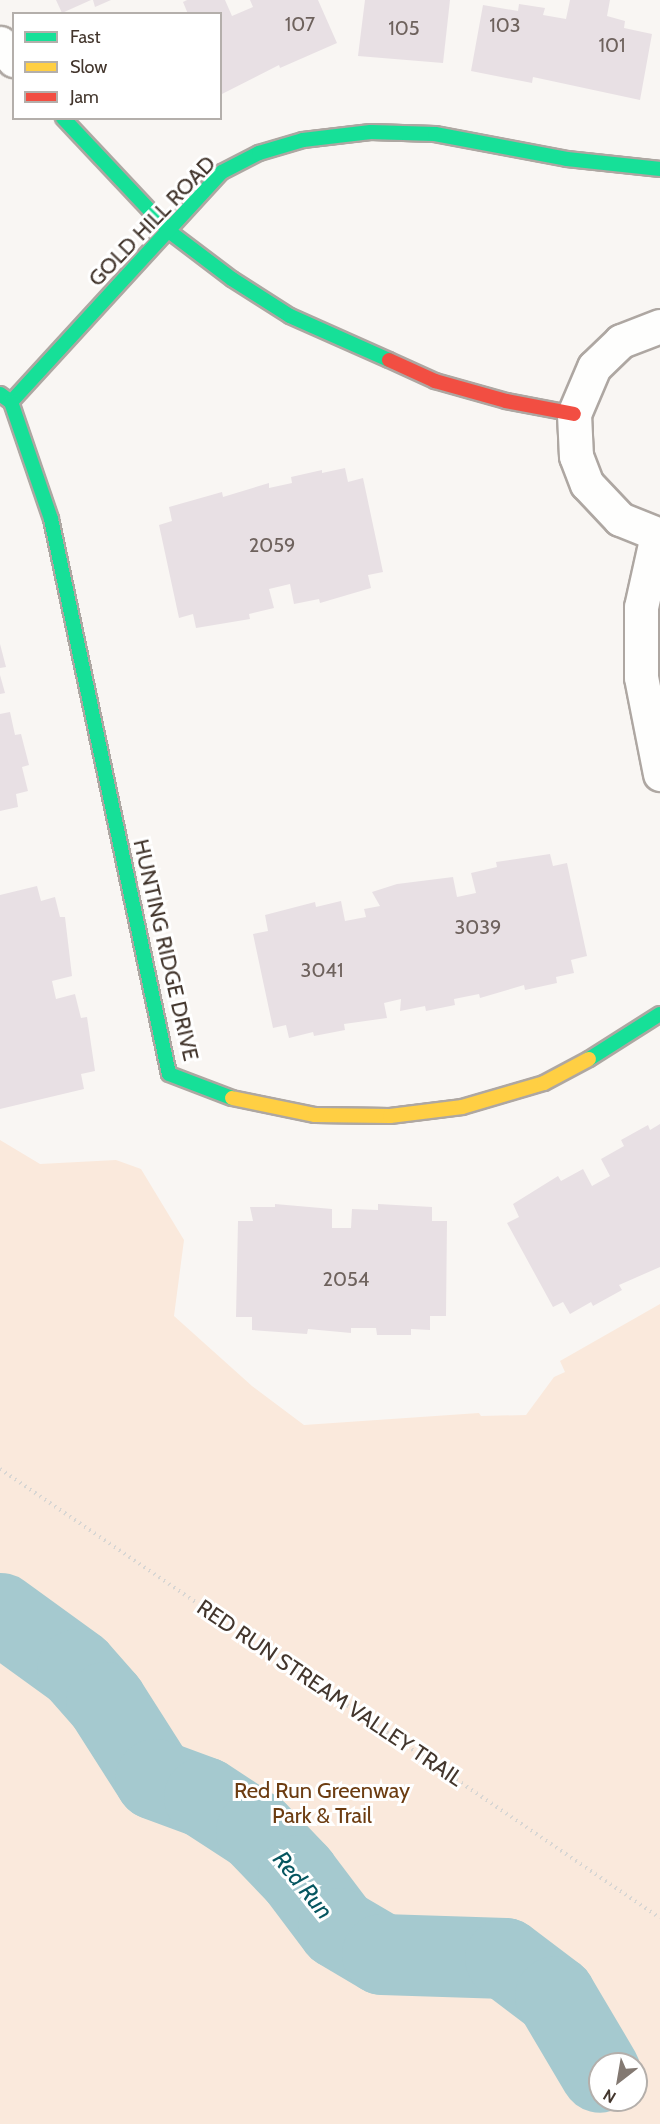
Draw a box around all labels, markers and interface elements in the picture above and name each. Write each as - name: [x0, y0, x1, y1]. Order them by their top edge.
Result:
- legend: [12, 12, 222, 120]
- house number: 107: [285, 12, 315, 36]
- house number: 103: [489, 13, 521, 37]
- house number: 105: [388, 16, 420, 40]
- text: Fast: [70, 26, 101, 48]
- house number: 101: [599, 33, 625, 57]
- text: Slow: [70, 56, 107, 78]
- text: Jam: [70, 86, 99, 108]
- street label: GOLD HILL ROAD: [83, 150, 221, 292]
- house number: 2059: [249, 533, 295, 557]
- street label: HUNTING RIDGE DRIVE: [128, 837, 204, 1063]
- house number: 3039: [455, 915, 501, 939]
- house number: 3041: [301, 958, 343, 982]
- house number: 2054: [323, 1267, 369, 1291]
- street label: RED RUN STREAM VALLEY TRAIL: [192, 1594, 468, 1792]
- park label: Red Run Greenway Park & Trail: [234, 1777, 410, 1828]
- water label: Red Run: [267, 1845, 339, 1925]
- north arrow: [588, 2052, 648, 2112]
- text: N: [600, 2085, 619, 2107]

